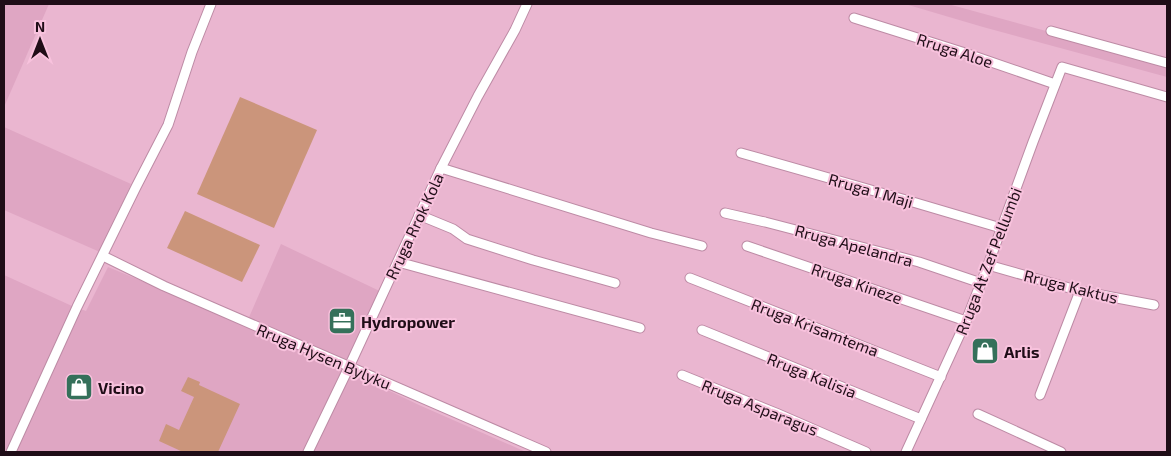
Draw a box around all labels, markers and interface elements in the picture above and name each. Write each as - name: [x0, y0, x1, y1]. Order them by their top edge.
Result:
- north arrow: [15, 15, 65, 65]
- text: N: [35, 18, 45, 35]
- street label: Rruga Aloe: [915, 29, 995, 71]
- street label: Rruga 1 Maji: [826, 169, 916, 212]
- street label: Rruga Rrok Kola: [381, 170, 447, 282]
- street label: Rruga At Zef Pellumbi: [951, 185, 1025, 337]
- street label: Rruga Apelandra: [793, 220, 915, 270]
- street label: Rruga Kineze: [809, 259, 905, 307]
- street label: Rruga Kaktus: [1022, 265, 1120, 307]
- street label: Rruga Krisamtema: [749, 294, 881, 360]
- office icon: Hydropower: [327, 306, 357, 336]
- place label: Hydropower: [361, 312, 455, 332]
- street label: Rruga Hysen Bylyku: [254, 319, 394, 393]
- shop icon: Arlis: [970, 336, 1000, 366]
- place label: Arlis: [1004, 342, 1039, 361]
- street label: Rruga Kalisia: [765, 348, 859, 402]
- shop icon: Vicino: [64, 372, 94, 402]
- street label: Rruga Asparagus: [699, 375, 821, 439]
- place label: Vicino: [98, 378, 144, 397]

